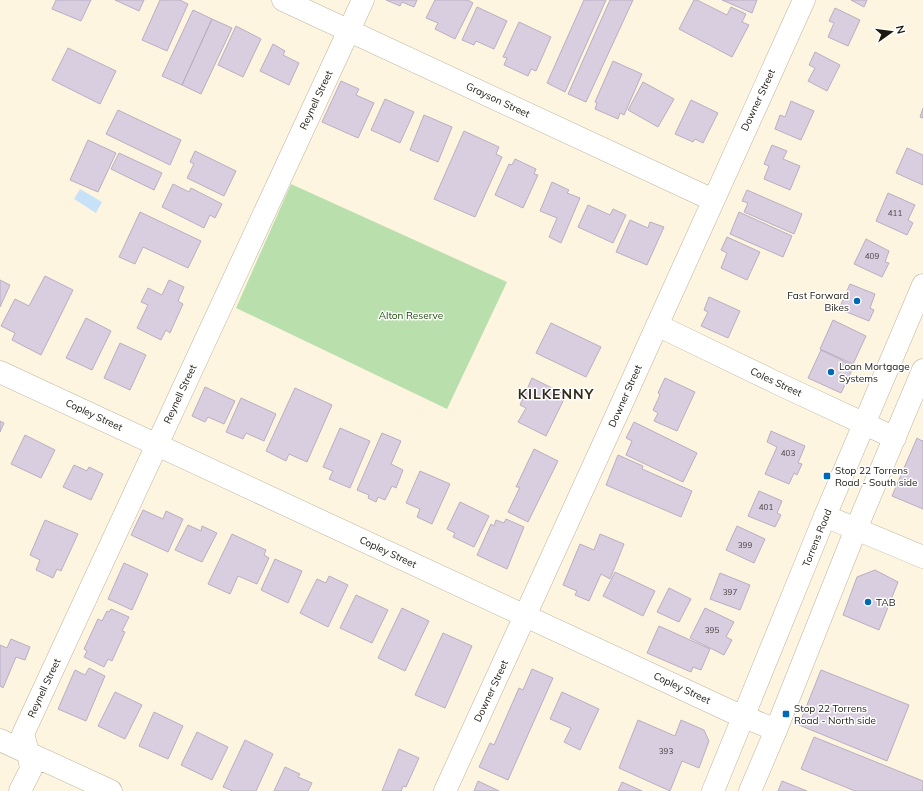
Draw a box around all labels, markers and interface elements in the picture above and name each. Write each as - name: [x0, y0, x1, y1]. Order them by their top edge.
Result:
- north arrow: [871, 12, 911, 52]
- text: N: [893, 24, 909, 35]
- street label: Downer Street: [738, 66, 778, 133]
- street label: Reynell Street: [297, 68, 336, 132]
- street label: Grayson Street: [464, 80, 532, 121]
- house number: 411: [888, 208, 902, 218]
- house number: 409: [865, 251, 879, 261]
- place label: Fast Forward Bikes: [787, 289, 849, 314]
- marker: Fast Forward Bikes: [852, 296, 862, 306]
- park label: Alton Reserve: [379, 309, 443, 322]
- place label: Loan Mortgage Systems: [839, 360, 910, 385]
- street label: Reynell Street: [161, 362, 200, 426]
- street label: Downer Street: [605, 362, 645, 429]
- street label: Coles Street: [748, 364, 804, 400]
- marker: Loan Mortgage Systems: [826, 367, 836, 377]
- district label: KILKENNY: [518, 385, 595, 403]
- street label: Copley Street: [63, 396, 125, 434]
- house number: 403: [781, 448, 795, 458]
- place label: Stop 22 Torrens Road - South side: [835, 464, 917, 489]
- marker: Stop 22 Torrens Road - South side: [822, 471, 832, 481]
- house number: 401: [759, 502, 773, 512]
- street label: Torrens Road: [799, 507, 835, 569]
- street label: Copley Street: [357, 533, 419, 571]
- house number: 399: [738, 540, 752, 550]
- house number: 397: [723, 587, 737, 597]
- place label: TAB: [876, 596, 896, 609]
- marker: TAB: [863, 597, 873, 607]
- house number: 395: [705, 625, 719, 635]
- street label: Reynell Street: [25, 656, 64, 720]
- street label: Downer Street: [471, 657, 511, 724]
- street label: Copley Street: [651, 669, 713, 707]
- place label: Stop 22 Torrens Road - North side: [794, 702, 876, 727]
- marker: Stop 22 Torrens Road - North side: [781, 709, 791, 719]
- house number: 393: [659, 746, 673, 756]

